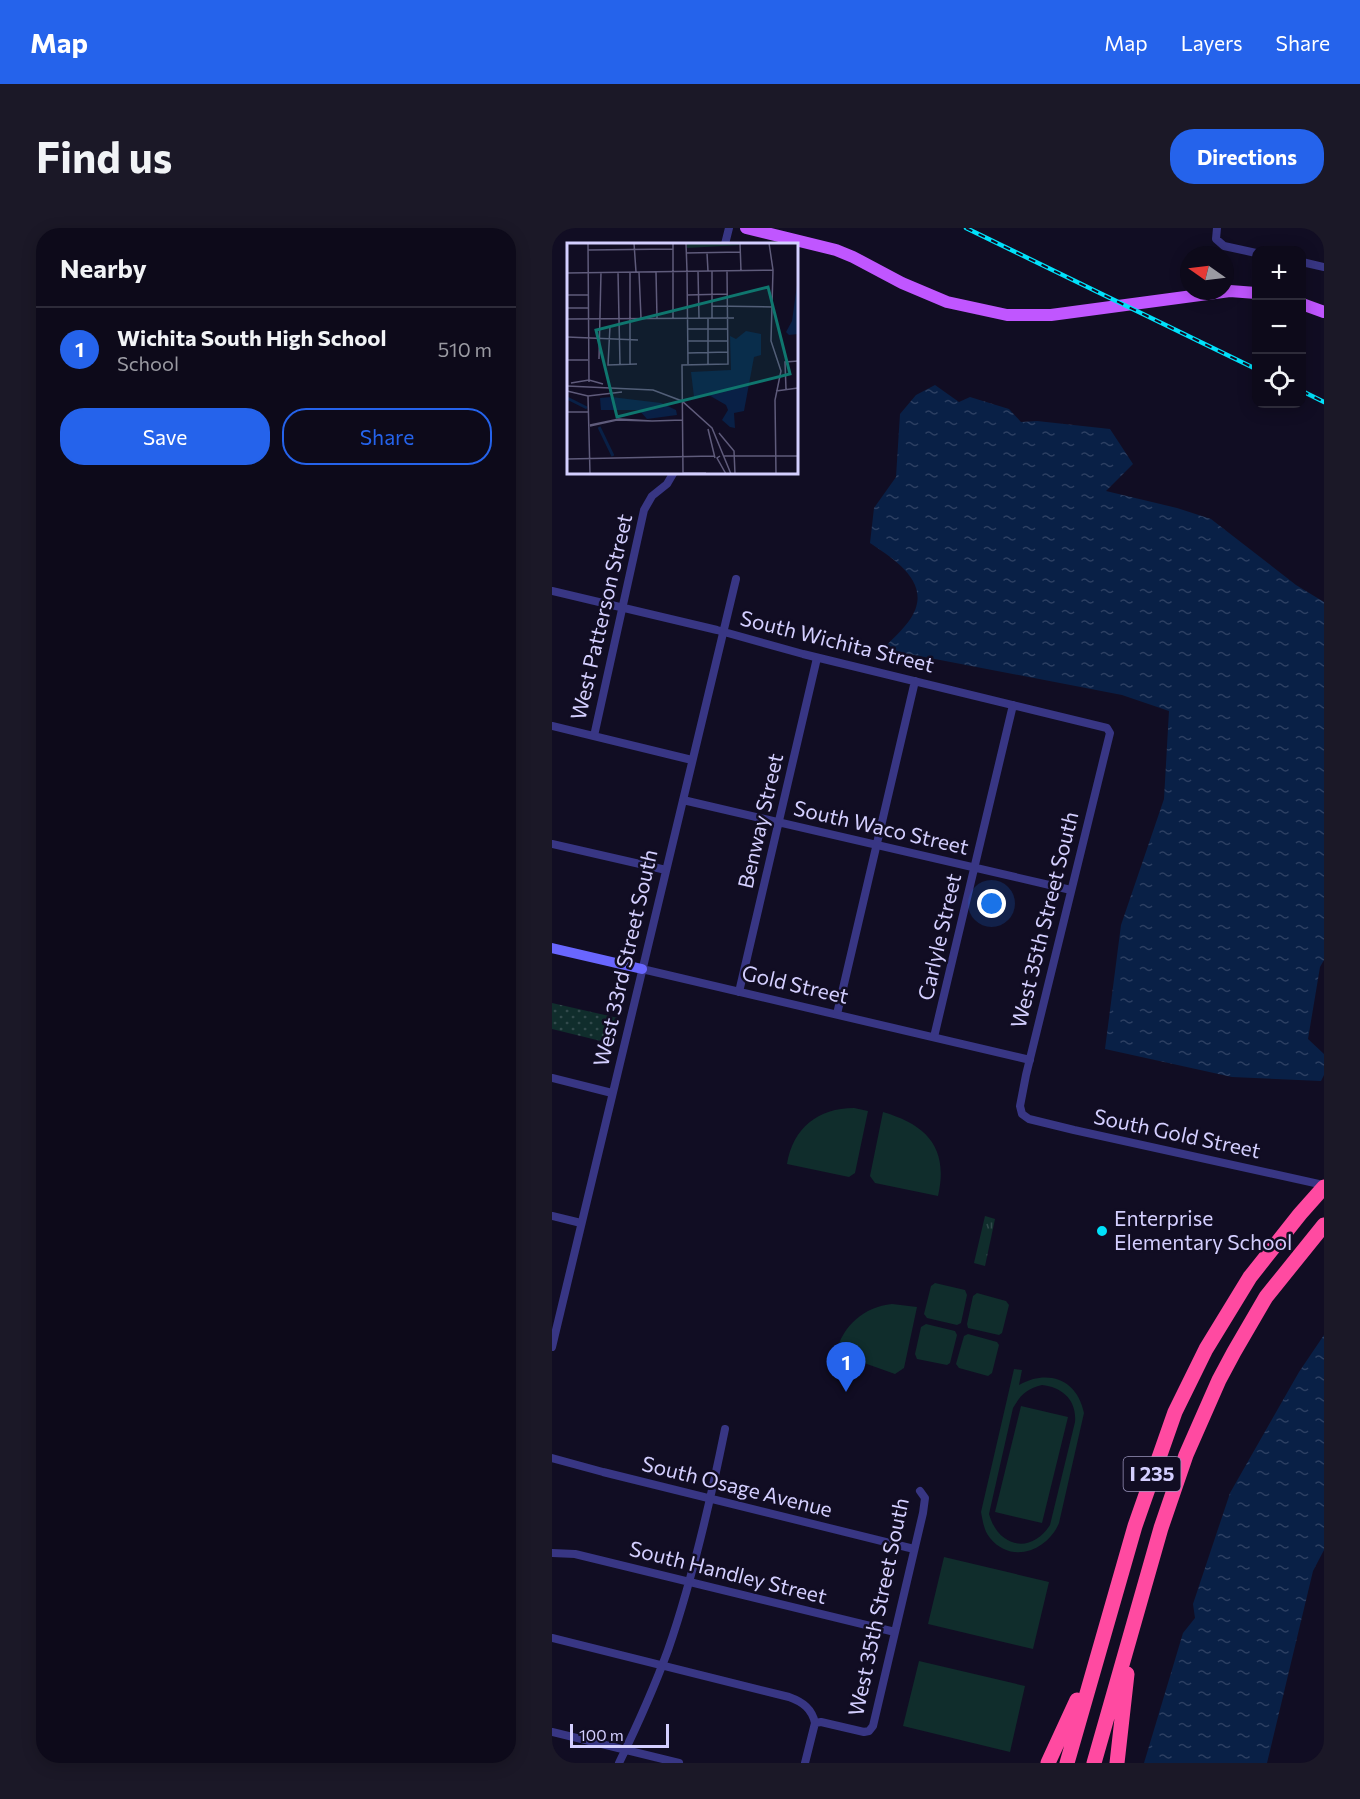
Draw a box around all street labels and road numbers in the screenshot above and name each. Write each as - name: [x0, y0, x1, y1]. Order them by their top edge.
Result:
- street label: West Patterson Street: [565, 511, 636, 722]
- street label: South Wichita Street: [738, 604, 937, 677]
- street label: Benway Street: [732, 751, 787, 891]
- street label: South Waco Street: [791, 794, 971, 859]
- street label: West 35th Street South: [1005, 809, 1083, 1031]
- street label: West 33rd Street South: [587, 847, 662, 1069]
- street label: Carlyle Street: [912, 871, 965, 1003]
- street label: Gold Street: [740, 959, 851, 1008]
- street label: South Gold Street: [1092, 1103, 1263, 1162]
- street label: South Osage Avenue: [640, 1450, 835, 1521]
- road number: I 235: [1124, 1457, 1180, 1491]
- street label: West 35th Street South: [842, 1495, 913, 1718]
- street label: South Handley Street: [627, 1535, 830, 1608]

